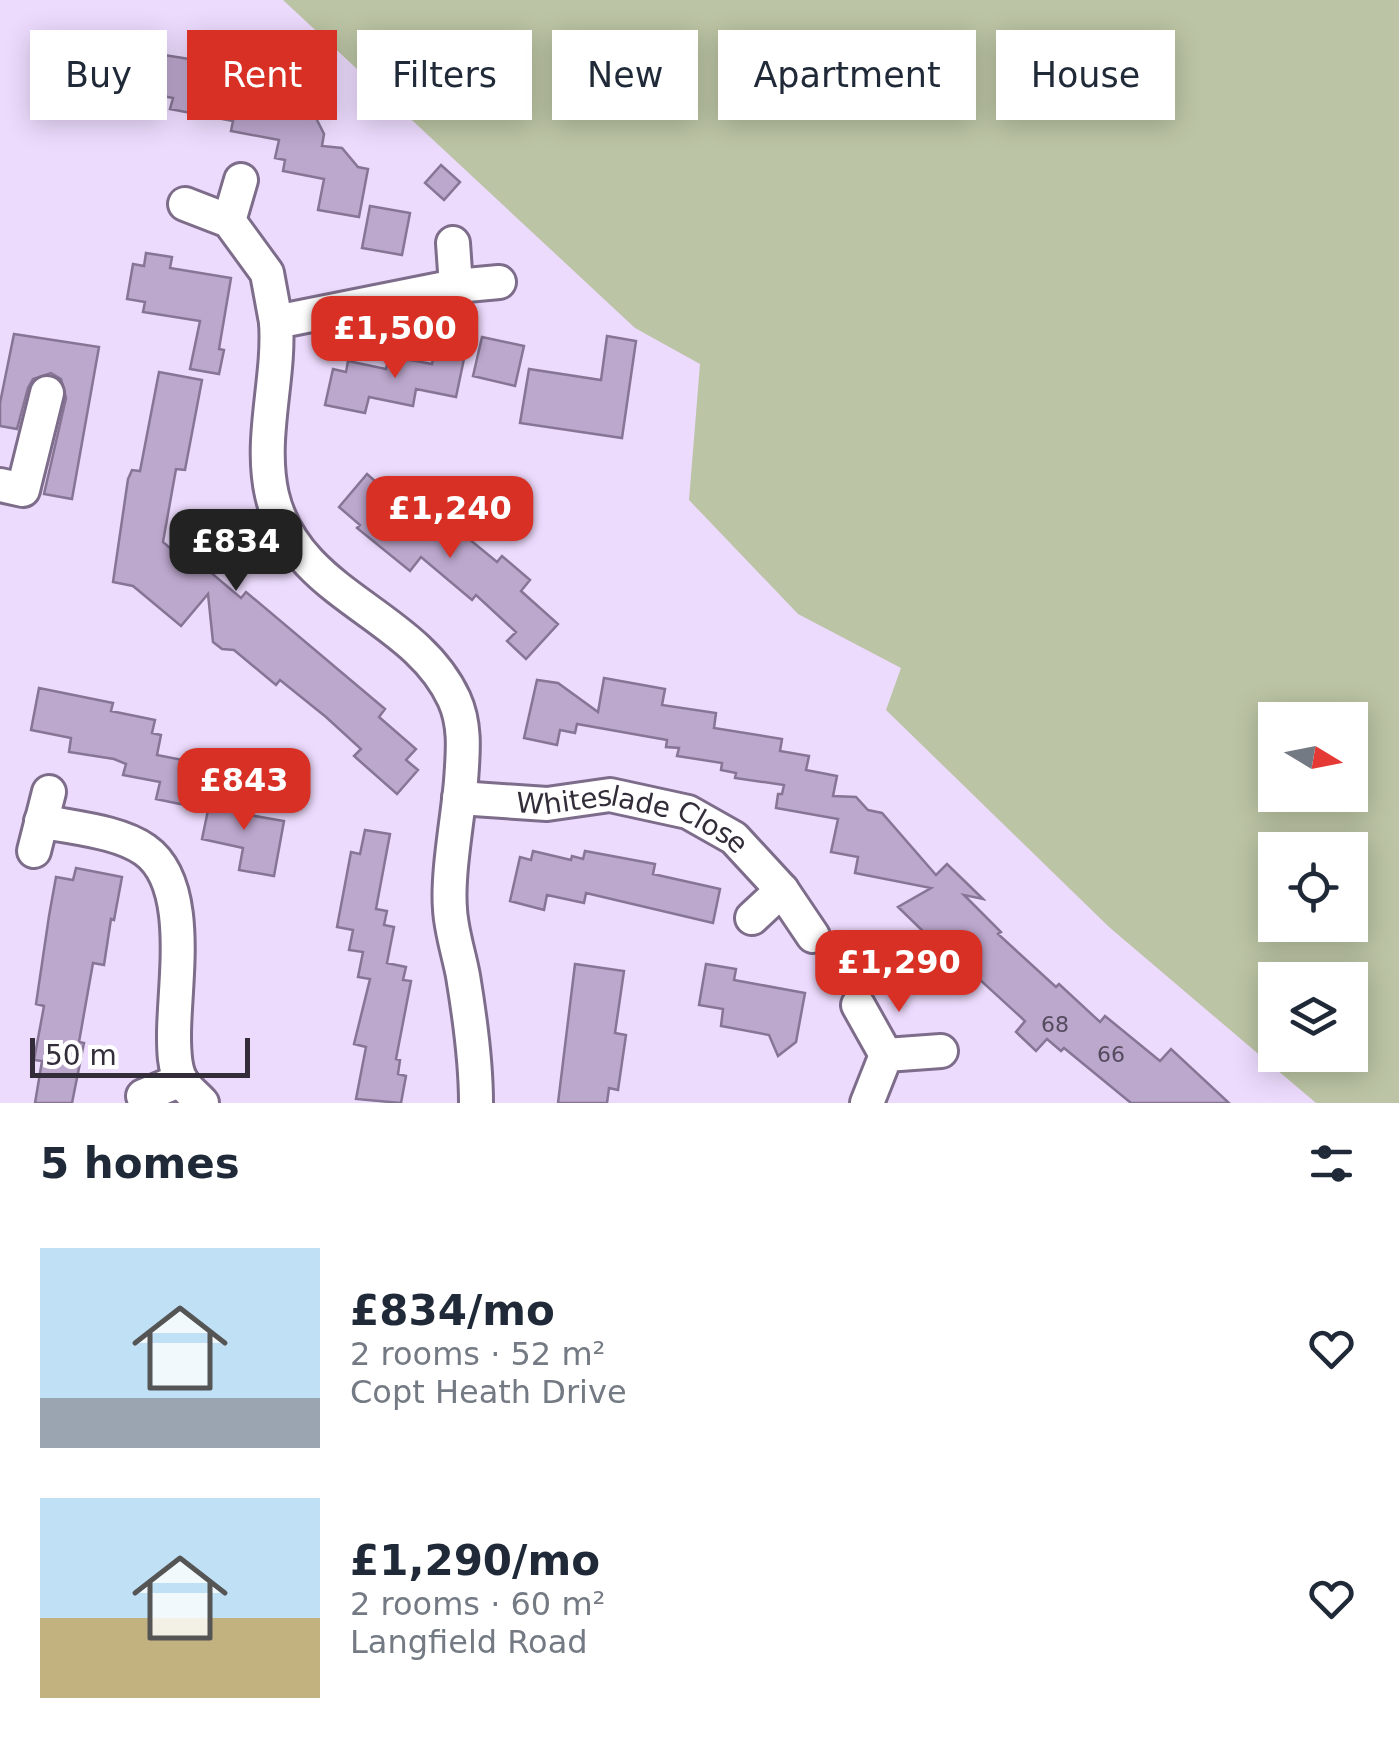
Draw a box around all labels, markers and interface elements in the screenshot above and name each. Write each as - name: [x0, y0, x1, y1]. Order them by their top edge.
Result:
- chip: Buy: [30, 30, 167, 120]
- chip: Rent: [187, 30, 337, 120]
- chip: Filters: [357, 30, 532, 120]
- chip: New: [552, 30, 698, 120]
- chip: Apartment: [718, 30, 976, 120]
- chip: House: [996, 30, 1175, 120]
- pin: £1,500: [314, 296, 476, 381]
- text: £1,500: [333, 309, 457, 347]
- pin: £1,240: [369, 476, 531, 561]
- text: £1,240: [388, 489, 512, 527]
- pin: £834: [177, 509, 295, 594]
- text: £834: [191, 522, 281, 560]
- north arrow: [1258, 702, 1368, 812]
- map controls: [1258, 702, 1368, 1072]
- pin: £843: [185, 748, 303, 833]
- text: £843: [199, 761, 289, 799]
- street label: Whiteslade Close: [515, 778, 756, 860]
- button: locate: [1258, 832, 1368, 942]
- pin: £1,290: [818, 930, 980, 1015]
- text: £1,290: [837, 943, 961, 981]
- button: layers: [1258, 962, 1368, 1072]
- house number: 68: [1041, 1012, 1069, 1037]
- scale bar: [30, 1033, 250, 1078]
- text: 50 m: [45, 1039, 117, 1072]
- house number: 66: [1097, 1042, 1125, 1067]
- icon: filters: [1304, 1136, 1359, 1191]
- text: 5 homes: [40, 1139, 240, 1188]
- text: £834/mo: [350, 1286, 555, 1335]
- icon: home: [120, 1288, 240, 1408]
- icon: heart: [1304, 1321, 1359, 1376]
- text: 2 rooms · 52 m²: [350, 1335, 605, 1373]
- text: Copt Heath Drive: [350, 1373, 627, 1411]
- text: £1,290/mo: [350, 1536, 600, 1585]
- icon: home: [120, 1538, 240, 1658]
- icon: heart: [1304, 1571, 1359, 1626]
- text: 2 rooms · 60 m²: [350, 1585, 605, 1623]
- text: Langfield Road: [350, 1623, 588, 1661]

